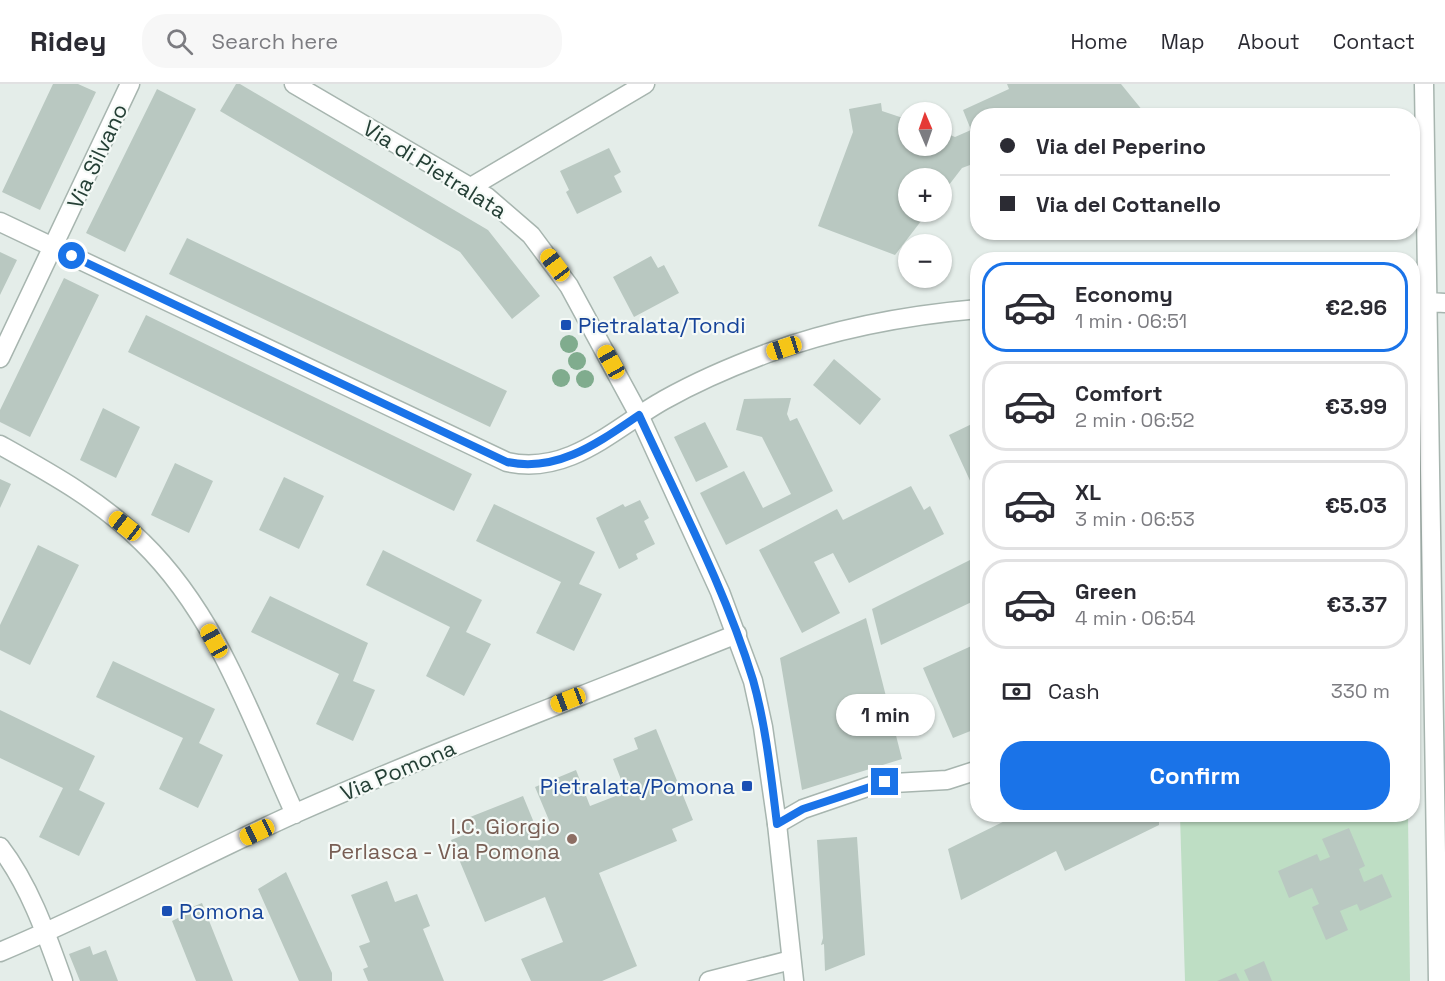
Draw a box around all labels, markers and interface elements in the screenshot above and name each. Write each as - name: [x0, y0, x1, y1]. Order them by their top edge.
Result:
- search box: [142, 14, 562, 68]
- text: Ridey: [30, 23, 106, 59]
- icon: search: [163, 25, 196, 58]
- text: Search here: [211, 27, 338, 55]
- text: Home: [1070, 28, 1128, 55]
- text: Map: [1161, 28, 1205, 55]
- text: About: [1238, 28, 1300, 55]
- text: Contact: [1333, 28, 1415, 55]
- street label: Via Silvano: [60, 99, 134, 213]
- north arrow: [898, 102, 952, 156]
- map controls: [898, 102, 952, 288]
- street label: Via di Pietralata: [358, 114, 512, 225]
- text: Via del Peperino: [1036, 132, 1206, 160]
- button: +: [898, 168, 952, 222]
- text: Via del Cottanello: [1036, 190, 1221, 218]
- button: −: [898, 234, 952, 288]
- route start: [58, 242, 85, 269]
- car: [537, 245, 573, 285]
- icon: car: [1003, 280, 1057, 334]
- text: Economy: [1075, 280, 1173, 308]
- text: €2.96: [1325, 293, 1387, 321]
- text: 1 min · 06:51: [1075, 308, 1187, 334]
- place label: Pietralata/Tondi: [578, 311, 746, 339]
- marker: Pietralata/Tondi: [559, 318, 573, 332]
- car: [764, 334, 804, 362]
- car: [594, 342, 628, 382]
- icon: car: [1003, 379, 1057, 433]
- text: Comfort: [1075, 379, 1163, 407]
- text: €3.99: [1325, 392, 1387, 420]
- text: 2 min · 06:52: [1075, 407, 1195, 433]
- icon: car: [1003, 478, 1057, 532]
- text: XL: [1075, 478, 1101, 506]
- text: €5.03: [1325, 491, 1387, 519]
- text: 3 min · 06:53: [1075, 506, 1195, 532]
- car: [105, 508, 145, 544]
- icon: car: [1003, 577, 1057, 631]
- text: Green: [1075, 577, 1137, 605]
- text: €3.37: [1327, 590, 1387, 618]
- text: 4 min · 06:54: [1075, 605, 1196, 631]
- car: [197, 621, 231, 661]
- icon: cash: [1000, 675, 1033, 708]
- text: Cash: [1048, 677, 1100, 705]
- text: 330 m: [1331, 678, 1390, 704]
- car: [548, 685, 588, 715]
- callout: 1 min: [836, 695, 934, 737]
- text: 1 min: [861, 702, 910, 728]
- street label: Via Pomona: [336, 733, 460, 807]
- button: Confirm: [1000, 741, 1390, 810]
- route end: [871, 768, 898, 795]
- place label: Pietralata/Pomona: [540, 772, 735, 800]
- marker: Pietralata/Pomona: [740, 779, 754, 793]
- place label: I.C. Giorgio Perlasca - Via Pomona: [328, 812, 560, 865]
- car: [237, 816, 277, 848]
- marker: I.C. Giorgio Perlasca - Via Pomona: [565, 832, 579, 846]
- place label: Pomona: [179, 897, 264, 925]
- marker: Pomona: [160, 904, 174, 918]

